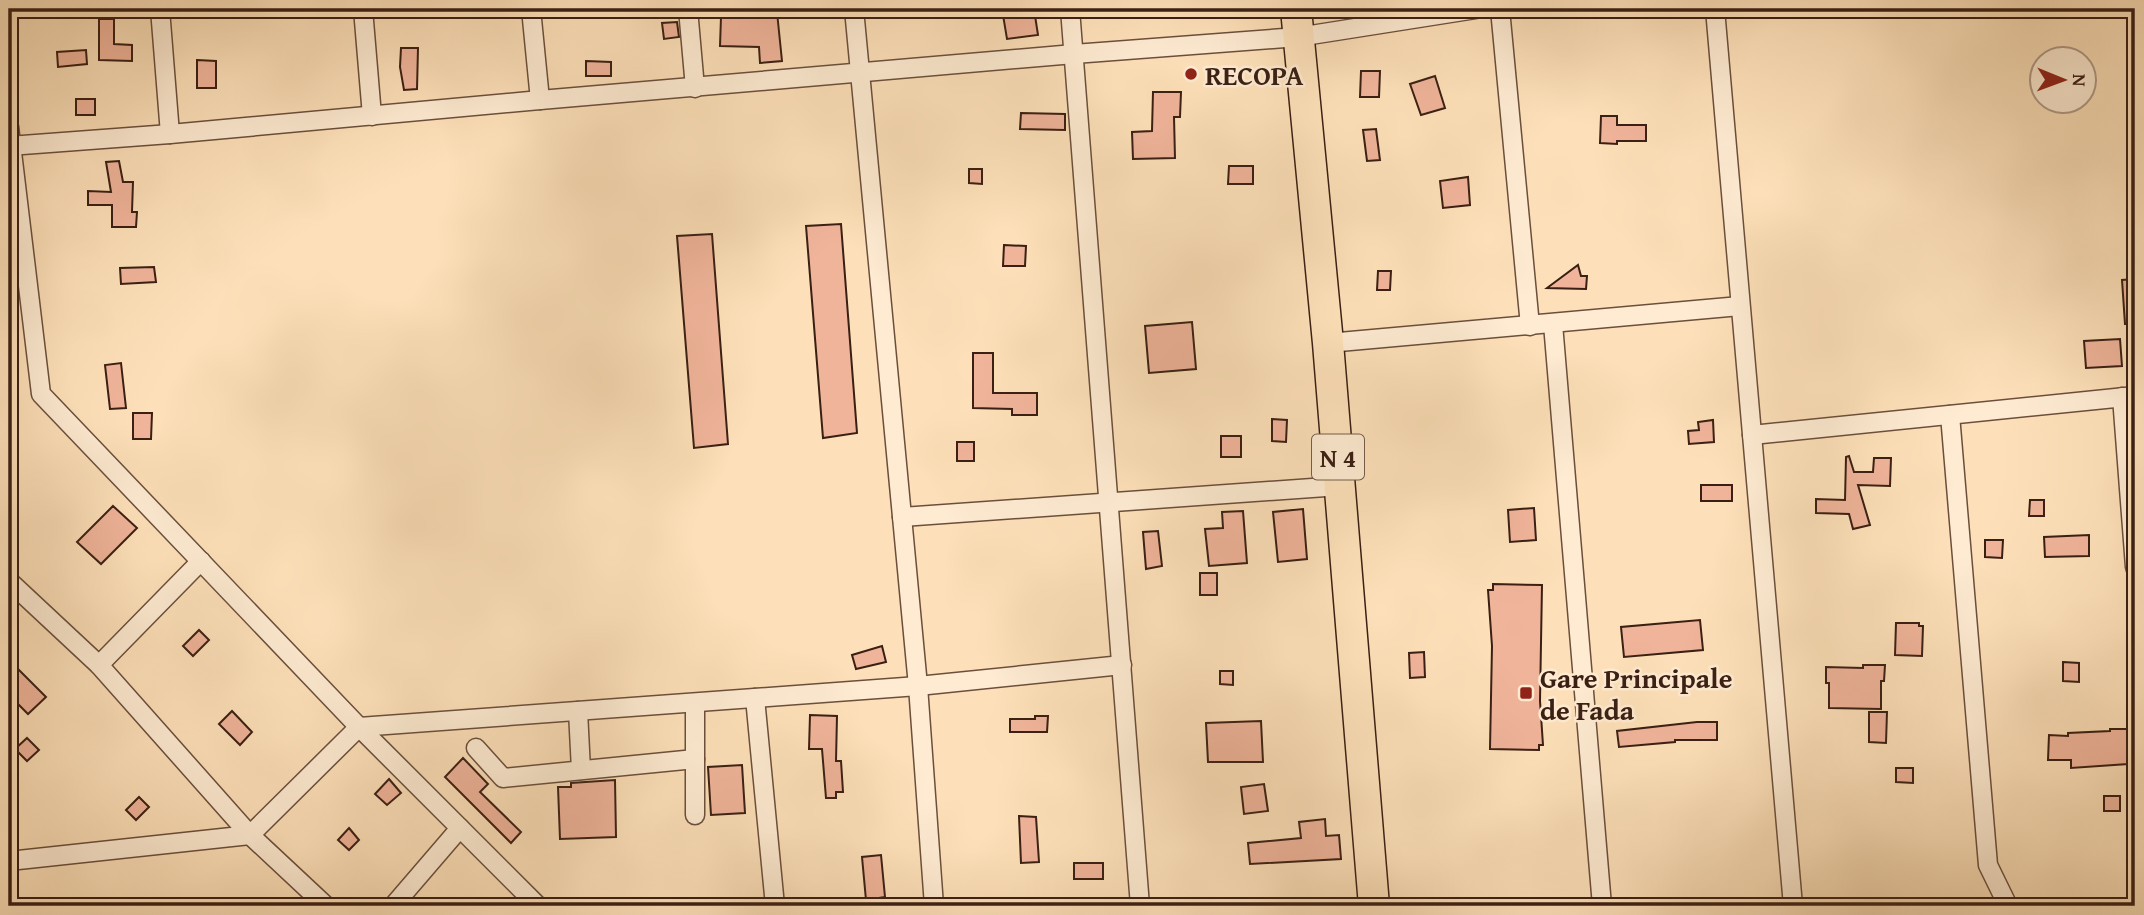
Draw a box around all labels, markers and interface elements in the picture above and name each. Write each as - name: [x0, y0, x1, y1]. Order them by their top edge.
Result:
- north arrow: [2028, 46, 2098, 116]
- place label: RECOPA: [1205, 54, 1303, 95]
- marker: RECOPA: [1183, 66, 1199, 82]
- text: N: [2066, 74, 2094, 87]
- road number: N 4: [1312, 435, 1364, 480]
- place label: Gare Principale de Fada: [1540, 657, 1732, 730]
- marker: Gare Principale de Fada: [1518, 685, 1534, 701]

